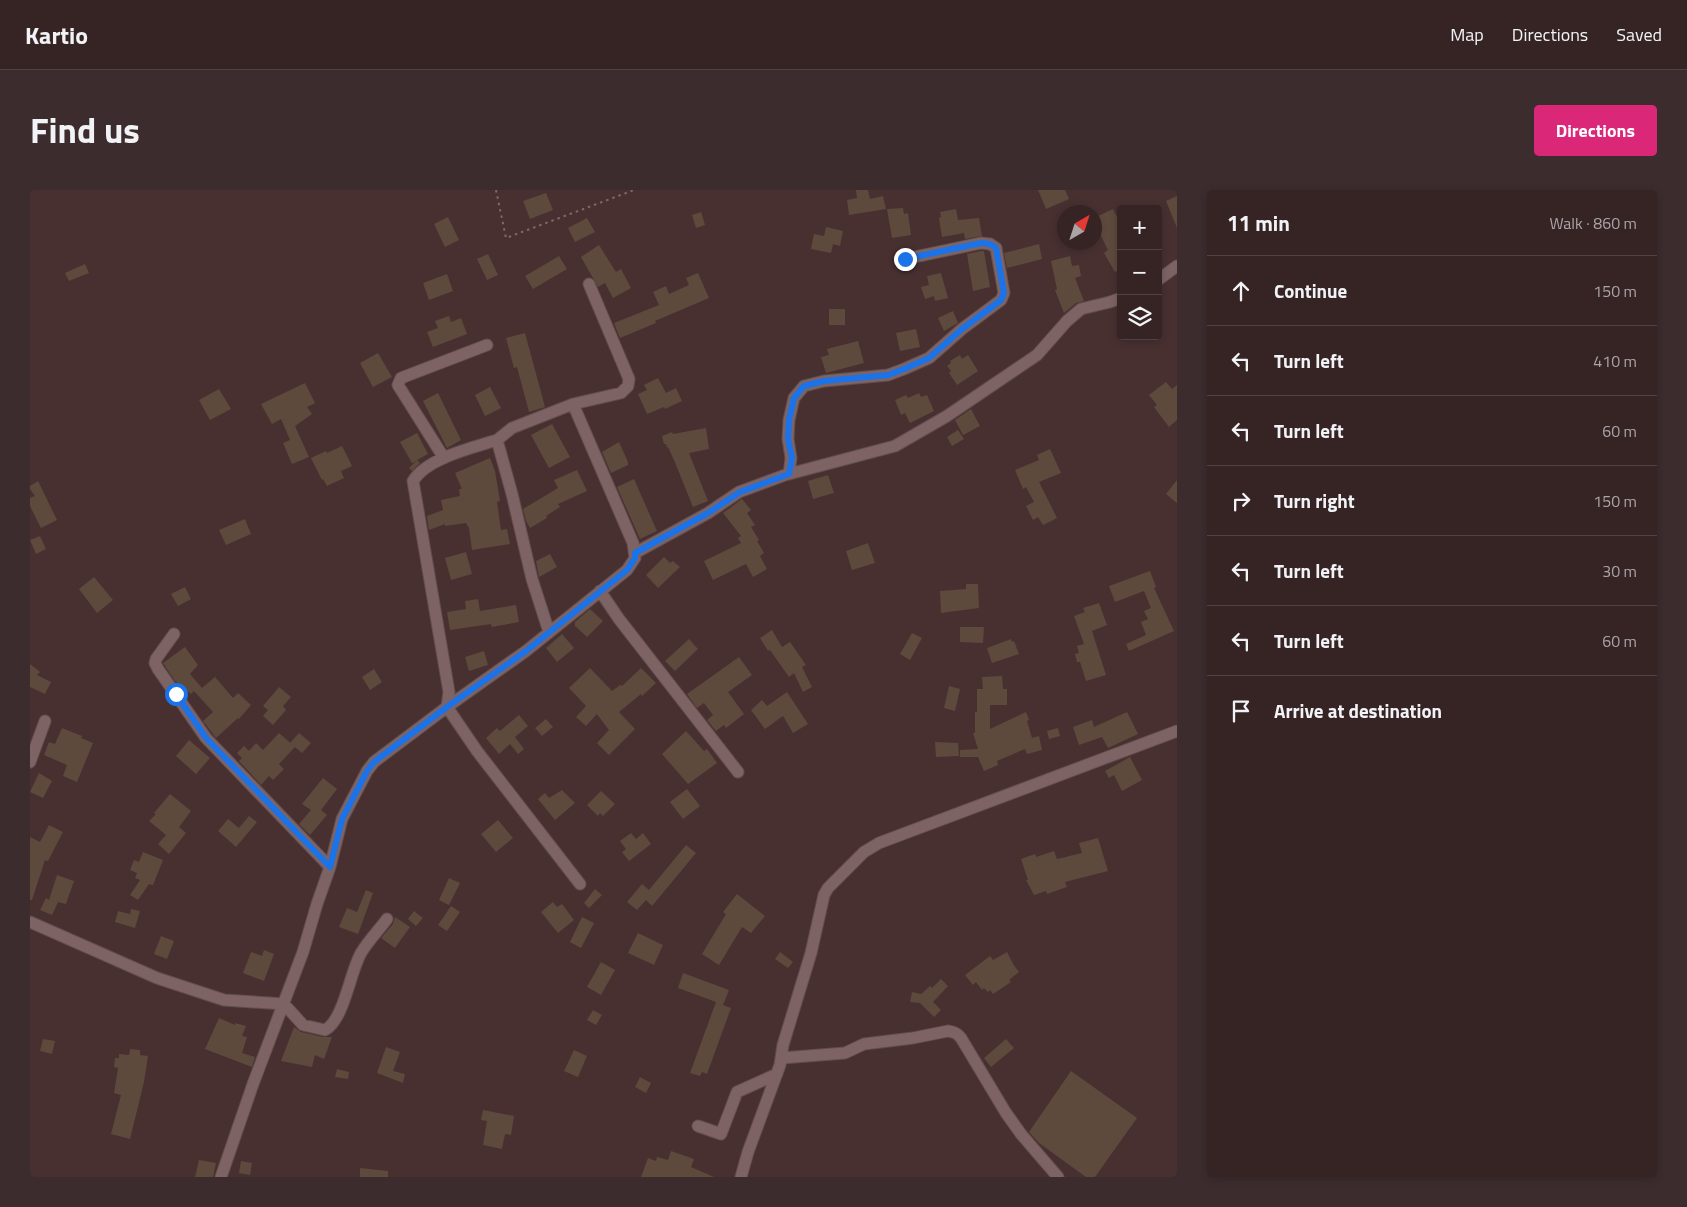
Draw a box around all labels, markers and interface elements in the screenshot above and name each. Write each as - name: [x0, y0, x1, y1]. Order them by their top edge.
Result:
- text: Kartio: [25, 17, 88, 53]
- text: Map: [1450, 21, 1484, 48]
- text: Directions: [1512, 21, 1588, 48]
- text: Saved: [1616, 21, 1662, 48]
- text: Find us: [30, 103, 140, 157]
- button: Directions: [1534, 105, 1657, 156]
- north arrow: [1057, 205, 1102, 250]
- map controls: [1117, 205, 1162, 340]
- button: +: [1117, 205, 1162, 250]
- text: 11 min: [1227, 207, 1290, 239]
- text: Walk · 860 m: [1549, 211, 1637, 235]
- route end: [894, 248, 917, 271]
- button: −: [1117, 250, 1162, 295]
- text: Continue: [1274, 276, 1347, 305]
- icon: ahead: [1227, 277, 1255, 305]
- text: 150 m: [1593, 279, 1637, 303]
- button: layers: [1117, 295, 1162, 340]
- text: Turn left: [1274, 346, 1344, 375]
- icon: left: [1227, 347, 1255, 375]
- text: 410 m: [1593, 349, 1637, 373]
- text: Turn left: [1274, 416, 1344, 445]
- icon: left: [1227, 417, 1255, 445]
- text: 60 m: [1602, 419, 1637, 443]
- text: Turn right: [1274, 486, 1355, 515]
- icon: right: [1227, 487, 1255, 515]
- text: 150 m: [1593, 489, 1637, 513]
- text: Turn left: [1274, 556, 1344, 585]
- icon: left: [1227, 557, 1255, 585]
- text: 30 m: [1602, 559, 1637, 583]
- text: Turn left: [1274, 626, 1344, 655]
- icon: left: [1227, 627, 1255, 655]
- text: 60 m: [1602, 629, 1637, 653]
- route start: [165, 683, 188, 706]
- text: Arrive at destination: [1274, 696, 1442, 725]
- icon: arrive: [1227, 697, 1255, 725]

